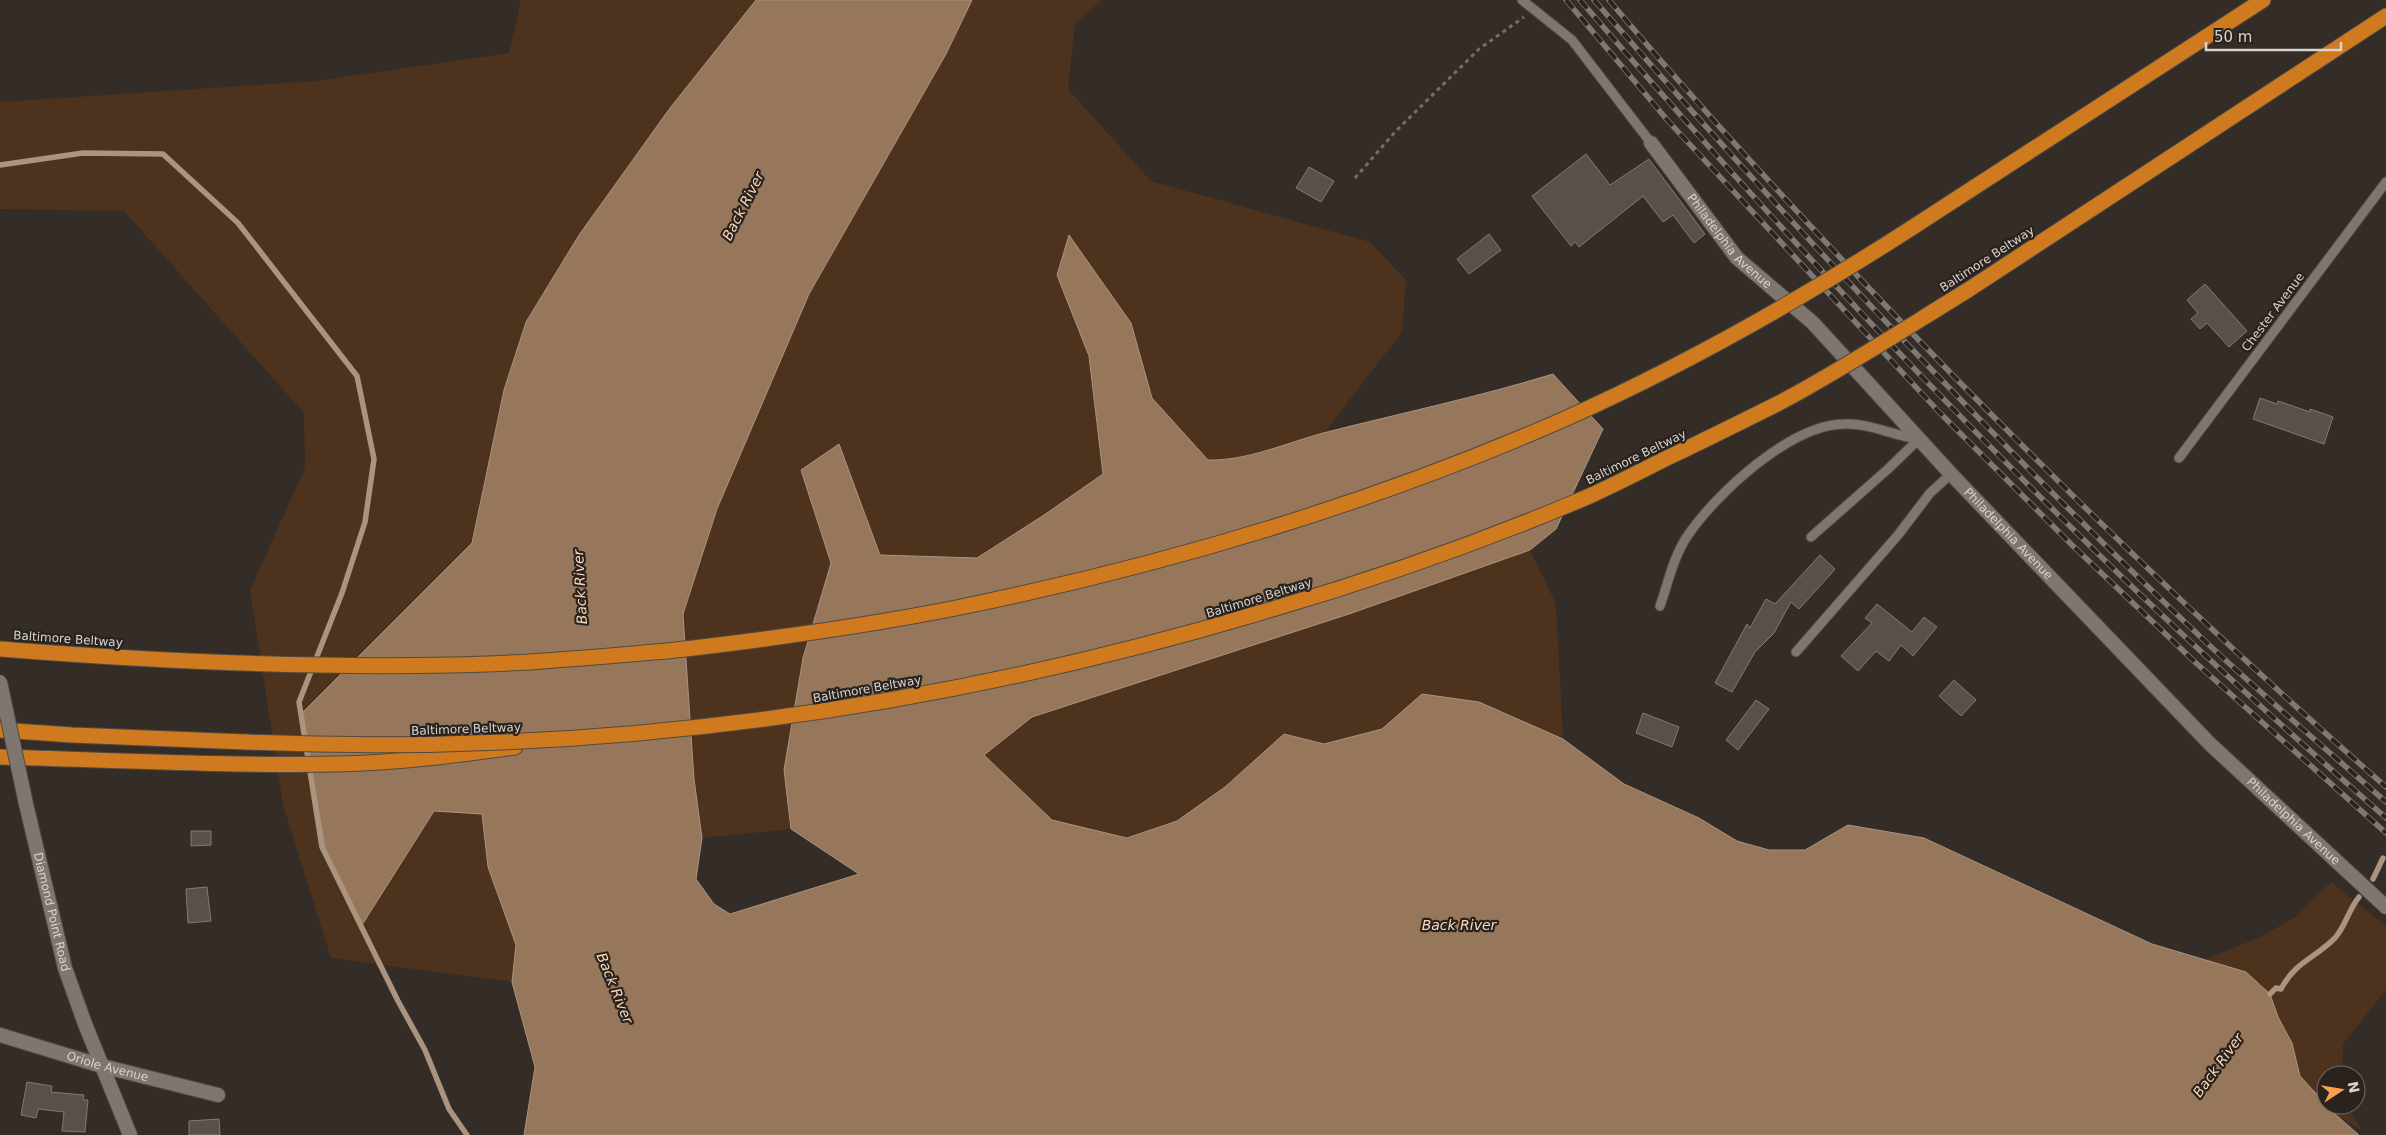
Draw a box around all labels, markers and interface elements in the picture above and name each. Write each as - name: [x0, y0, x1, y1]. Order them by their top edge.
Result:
- scale bar: [2206, 20, 2341, 52]
- text: 50 m: [2214, 28, 2252, 46]
- water label: Back River: [719, 168, 768, 243]
- street label: Philadelphia Avenue: [1684, 191, 1774, 291]
- street label: Baltimore Beltway: [1937, 223, 2037, 295]
- street label: Chester Avenue: [2239, 270, 2307, 354]
- street label: Baltimore Beltway: [1584, 427, 1688, 487]
- street label: Philadelphia Avenue: [1961, 485, 2056, 583]
- water label: Back River: [570, 548, 590, 625]
- street label: Baltimore Beltway: [1204, 575, 1314, 621]
- street label: Baltimore Beltway: [13, 628, 123, 650]
- street label: Baltimore Beltway: [812, 673, 922, 705]
- street label: Baltimore Beltway: [411, 720, 521, 738]
- street label: Philadelphia Avenue: [2244, 775, 2343, 868]
- street label: Diamond Point Road: [31, 851, 73, 973]
- water label: Back River: [1422, 917, 1498, 933]
- water label: Back River: [594, 950, 637, 1027]
- water label: Back River: [2190, 1029, 2247, 1100]
- street label: Oriole Avenue: [65, 1049, 150, 1084]
- north arrow: [2316, 1065, 2366, 1115]
- text: N: [2345, 1080, 2363, 1095]

